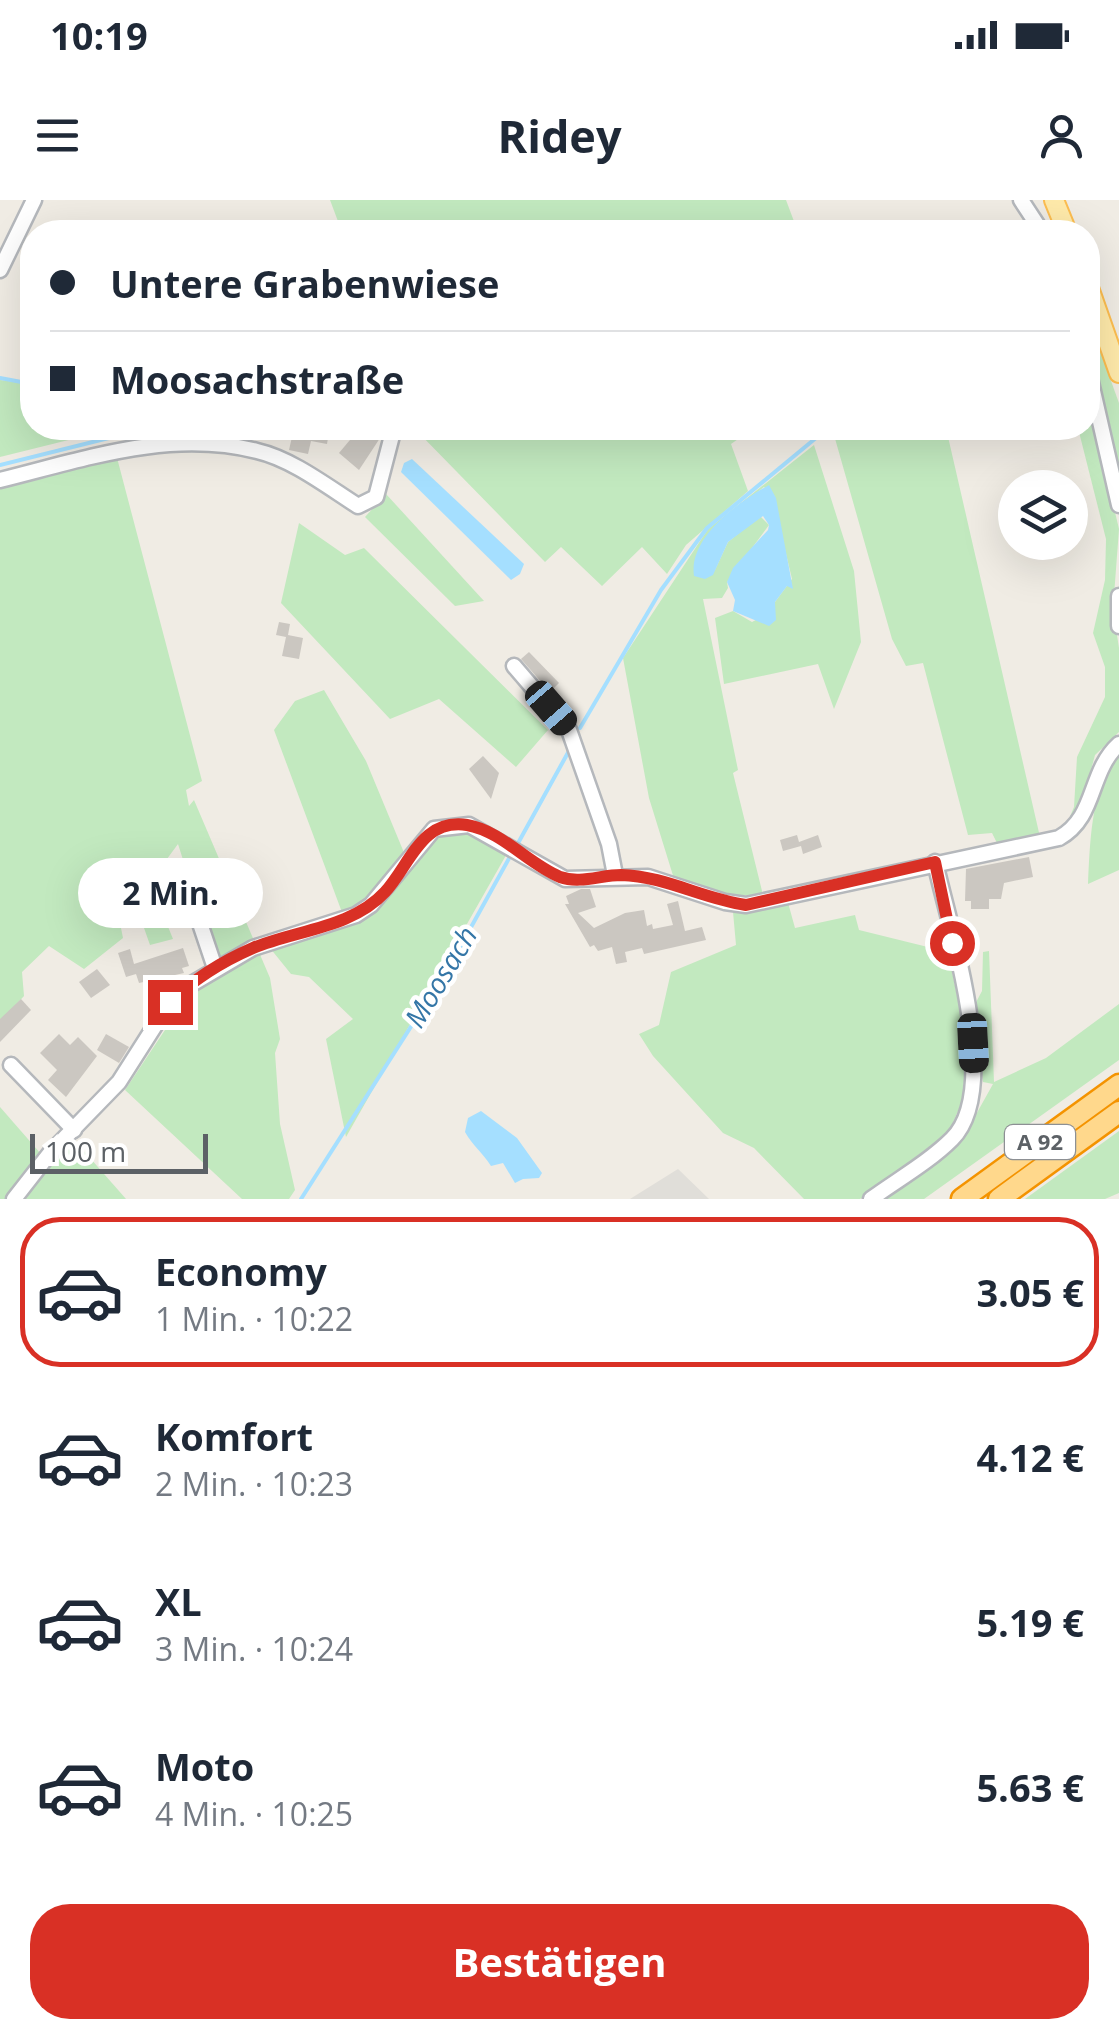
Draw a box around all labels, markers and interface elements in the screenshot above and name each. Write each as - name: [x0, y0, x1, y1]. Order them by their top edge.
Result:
- text: 10:19: [50, 9, 148, 61]
- text: Ridey: [497, 105, 622, 166]
- icon: menu: [30, 108, 85, 163]
- icon: person: [1034, 108, 1089, 163]
- text: Untere Grabenwiese: [110, 257, 499, 309]
- text: Moosachstraße: [110, 353, 404, 405]
- map controls: [998, 470, 1088, 560]
- button: layers: [998, 470, 1088, 560]
- car: [520, 676, 582, 740]
- callout: 2 Min.: [78, 857, 262, 927]
- text: 2 Min.: [122, 871, 219, 914]
- water label: Moosach: [395, 919, 485, 1034]
- route start: [930, 921, 975, 966]
- route end: [148, 980, 193, 1025]
- car: [956, 1012, 990, 1074]
- road number: A 92: [1005, 1125, 1075, 1159]
- scale bar: [30, 1129, 208, 1174]
- text: 100 m: [45, 1132, 126, 1170]
- text: Economy: [155, 1245, 327, 1297]
- icon: car: [35, 1247, 125, 1337]
- text: 3.05 €: [976, 1266, 1084, 1318]
- text: 1 Min. · 10:22: [155, 1297, 353, 1340]
- text: Komfort: [155, 1410, 313, 1462]
- icon: car: [35, 1412, 125, 1502]
- text: 4.12 €: [976, 1431, 1084, 1483]
- text: 2 Min. · 10:23: [155, 1462, 353, 1505]
- text: XL: [155, 1575, 202, 1627]
- icon: car: [35, 1577, 125, 1667]
- text: 5.19 €: [976, 1596, 1084, 1648]
- text: 3 Min. · 10:24: [155, 1627, 353, 1670]
- text: Moto: [155, 1740, 254, 1792]
- icon: car: [35, 1742, 125, 1832]
- text: 5.63 €: [976, 1761, 1084, 1813]
- text: 4 Min. · 10:25: [155, 1792, 353, 1835]
- button: Bestätigen: [30, 1904, 1089, 2019]

